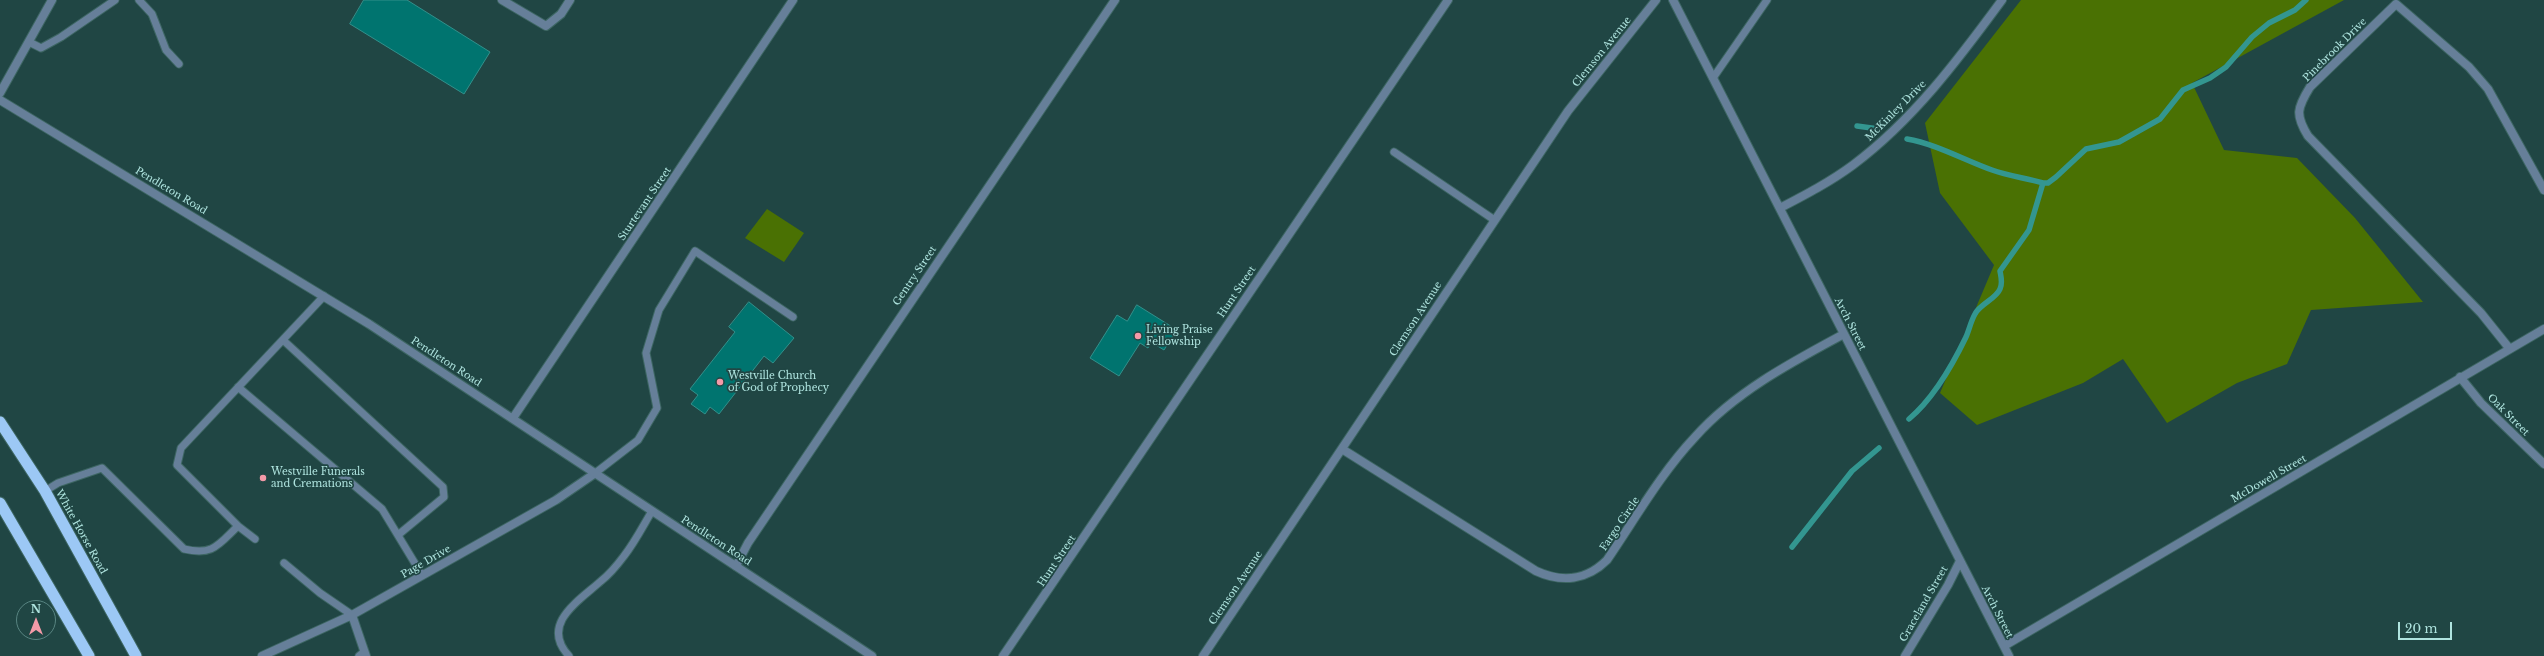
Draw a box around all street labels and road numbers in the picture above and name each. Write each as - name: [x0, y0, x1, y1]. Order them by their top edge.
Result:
- street label: Clemson Avenue: [1570, 15, 1634, 89]
- street label: Pinebrook Drive: [2301, 16, 2369, 84]
- street label: McKinley Drive: [1863, 78, 1929, 144]
- street label: Pendleton Road: [133, 165, 209, 217]
- street label: Sturtevant Street: [616, 165, 674, 243]
- street label: Gentry Street: [891, 244, 939, 308]
- street label: Hunt Street: [1215, 264, 1259, 320]
- street label: Clemson Avenue: [1387, 279, 1445, 359]
- street label: Arch Street: [1832, 296, 1868, 352]
- street label: Pendleton Road: [409, 335, 483, 389]
- street label: Oak Street: [2485, 392, 2531, 438]
- street label: McDowell Street: [2229, 453, 2309, 505]
- street label: White Horse Road: [53, 488, 109, 576]
- street label: Fargo Circle: [1598, 495, 1642, 553]
- street label: Pendleton Road: [679, 514, 753, 568]
- street label: Hunt Street: [1035, 533, 1079, 589]
- street label: Page Drive: [399, 543, 453, 581]
- street label: Clemson Avenue: [1207, 549, 1265, 627]
- street label: Graceland Street: [1897, 564, 1951, 644]
- street label: Arch Street: [1979, 584, 2015, 640]

